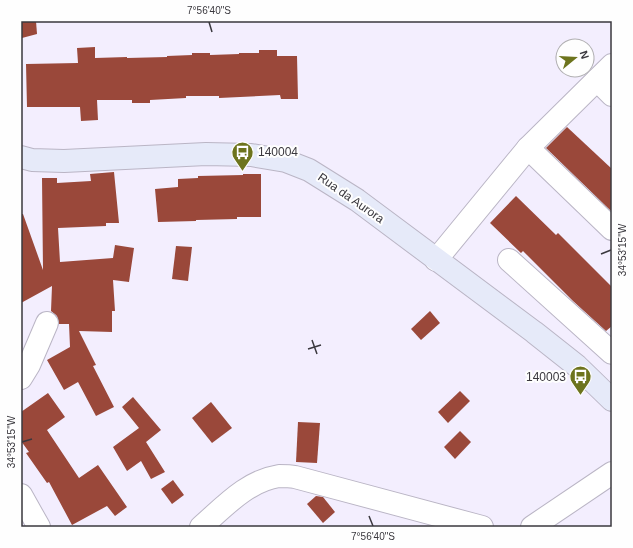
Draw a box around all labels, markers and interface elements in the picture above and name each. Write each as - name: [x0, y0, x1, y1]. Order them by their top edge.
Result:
- text: 7°56'40"S: [187, 5, 231, 16]
- north arrow: [555, 38, 595, 78]
- text: N: [578, 49, 591, 61]
- bus stop icon: 140004: [230, 139, 256, 172]
- place label: 140004: [258, 145, 298, 159]
- street label: Rua da Aurora: [315, 170, 387, 226]
- text: 34°53'15"W: [617, 223, 628, 276]
- bus stop icon: 140003: [568, 364, 594, 397]
- place label: 140003: [526, 370, 566, 384]
- text: 34°53'15"W: [6, 415, 17, 468]
- text: 7°56'40"S: [351, 531, 395, 542]

